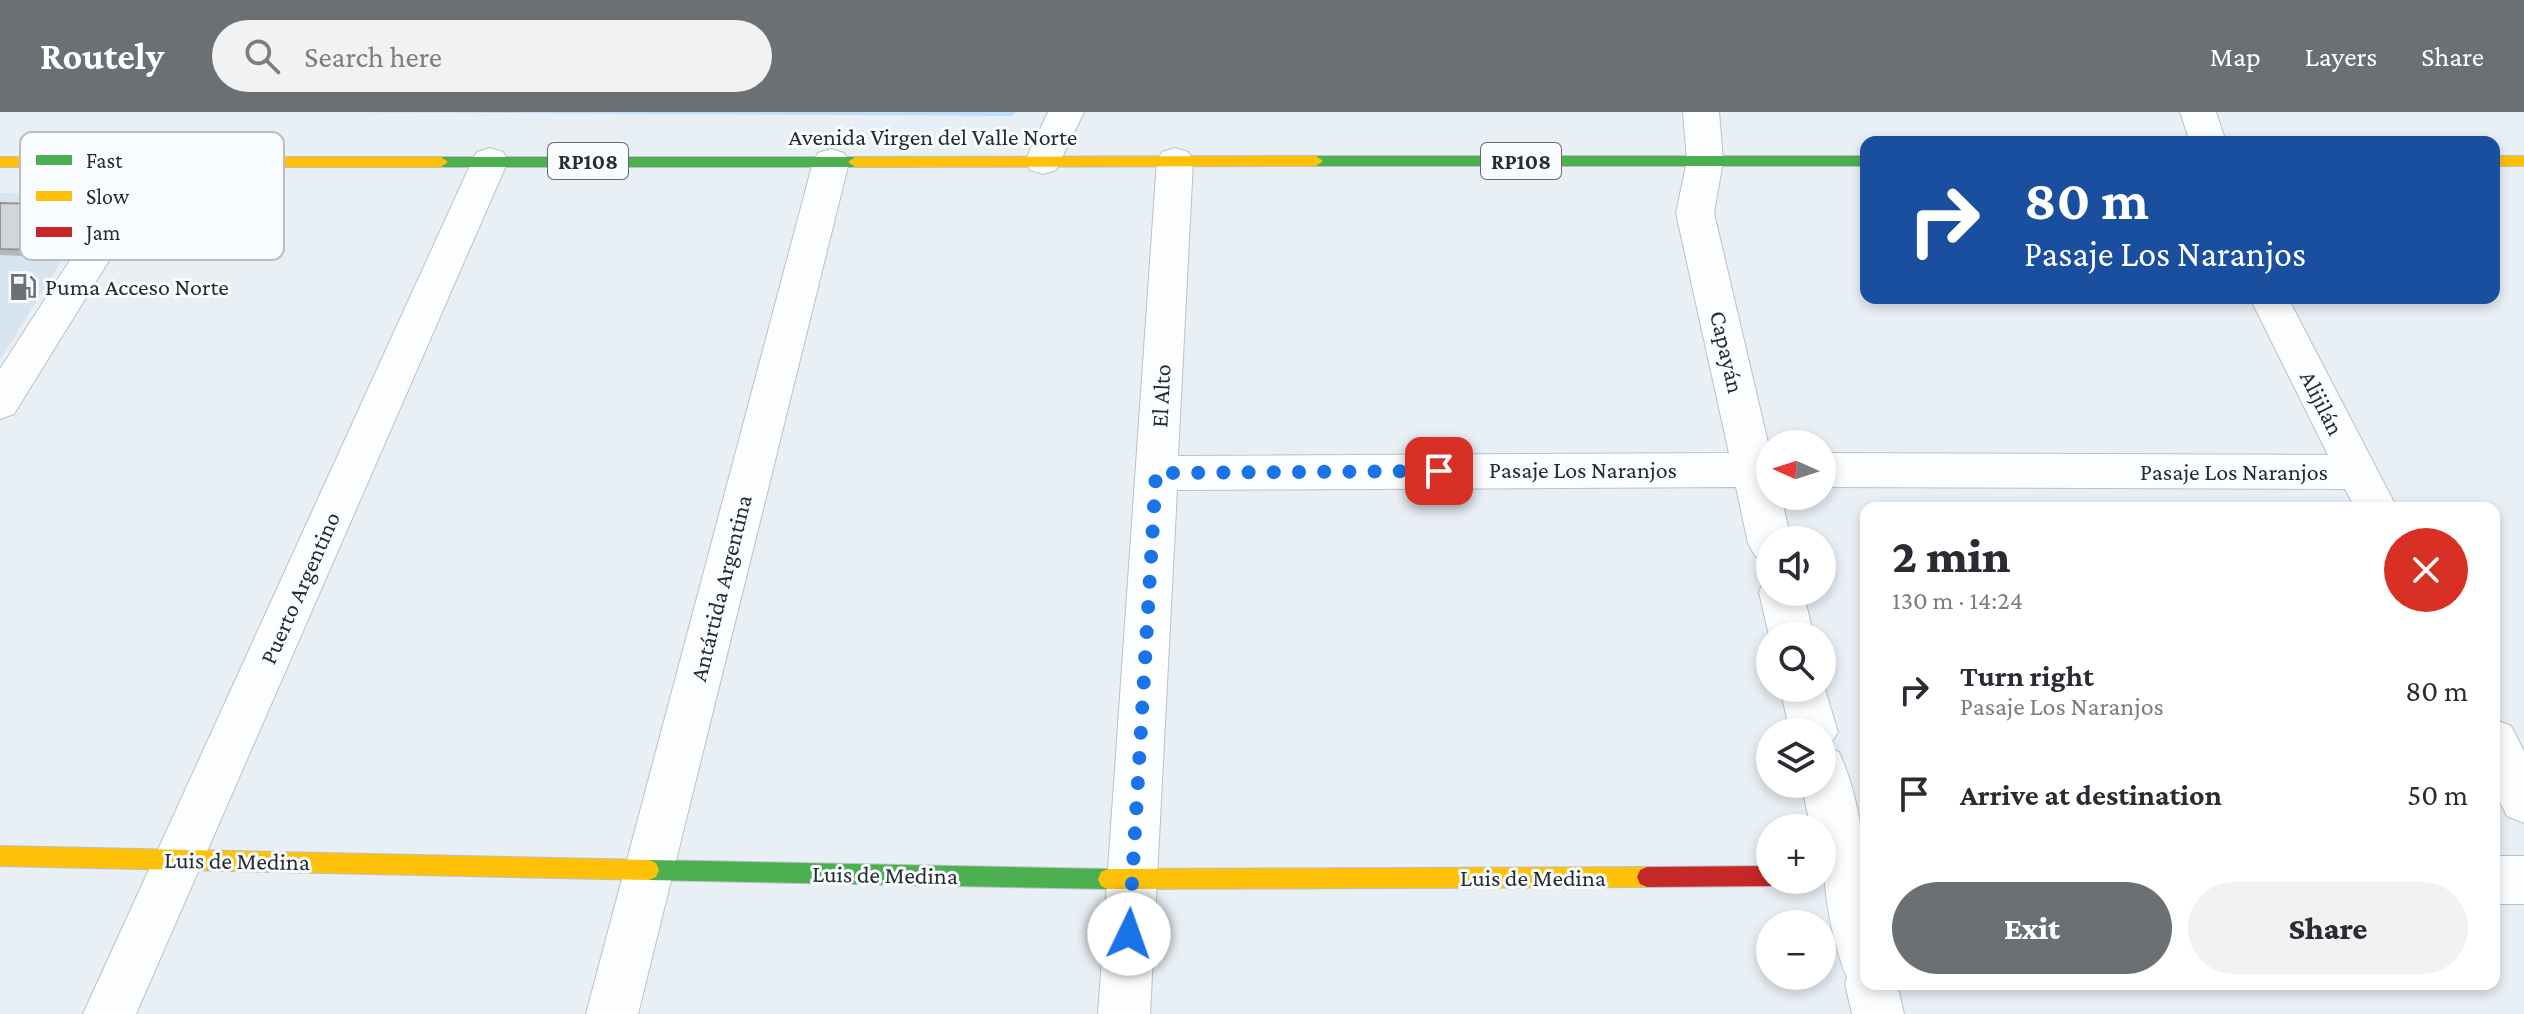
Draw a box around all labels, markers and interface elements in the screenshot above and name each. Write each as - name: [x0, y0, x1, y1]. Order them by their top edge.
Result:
- search box: [212, 20, 772, 92]
- icon: search: [240, 34, 284, 78]
- text: Routely: [40, 35, 164, 77]
- text: Search here: [304, 40, 442, 73]
- text: Map: [2210, 41, 2261, 72]
- text: Layers: [2305, 41, 2377, 72]
- text: Share: [2421, 41, 2484, 72]
- street label: Avenida Virgen del Valle Norte: [789, 123, 1077, 150]
- legend: [20, 132, 284, 260]
- road number: RP108: [548, 143, 628, 179]
- road number: RP108: [1481, 143, 1561, 179]
- text: Fast: [86, 148, 123, 173]
- icon: right: [1892, 168, 1996, 272]
- text: 80 m: [2024, 169, 2149, 231]
- text: Slow: [86, 184, 130, 209]
- text: Jam: [84, 220, 121, 245]
- text: Pasaje Los Naranjos: [2024, 234, 2306, 274]
- fuel station icon: Puma Acceso Norte: [8, 272, 38, 302]
- place label: Puma Acceso Norte: [45, 273, 229, 300]
- street label: Capayán: [1705, 308, 1750, 396]
- street label: El Alto: [1145, 364, 1176, 428]
- street label: Alijilán: [2295, 366, 2350, 440]
- north arrow: [1756, 430, 1836, 510]
- map controls: [1756, 430, 1836, 990]
- pin: [1405, 437, 1473, 505]
- icon: arrive: [1417, 449, 1461, 493]
- street label: Pasaje Los Naranjos: [1489, 456, 1677, 483]
- street label: Pasaje Los Naranjos: [2140, 458, 2328, 485]
- street label: Antártida Argentina: [684, 492, 757, 684]
- street label: Puerto Argentino: [254, 508, 345, 668]
- button: sound: [1756, 526, 1836, 606]
- button: close: [2384, 528, 2468, 612]
- text: 2 min: [1892, 529, 2011, 582]
- text: 130 m · 14:24: [1892, 586, 2023, 615]
- button: search: [1756, 622, 1836, 702]
- text: Turn right: [1960, 659, 2094, 692]
- icon: right: [1892, 668, 1936, 712]
- text: 80 m: [2405, 674, 2468, 707]
- text: Pasaje Los Naranjos: [1960, 692, 2164, 721]
- button: layers: [1756, 718, 1836, 798]
- icon: arrive: [1892, 772, 1936, 816]
- text: Arrive at destination: [1960, 778, 2222, 811]
- text: 50 m: [2407, 778, 2468, 811]
- button: +: [1756, 814, 1836, 894]
- street label: Luis de Medina: [164, 846, 310, 875]
- street label: Luis de Medina: [812, 860, 958, 889]
- street label: Luis de Medina: [1460, 864, 1606, 891]
- button: Exit: [1892, 882, 2172, 974]
- button: Share: [2188, 882, 2468, 974]
- position arrow: [1087, 892, 1171, 976]
- button: −: [1756, 910, 1836, 990]

